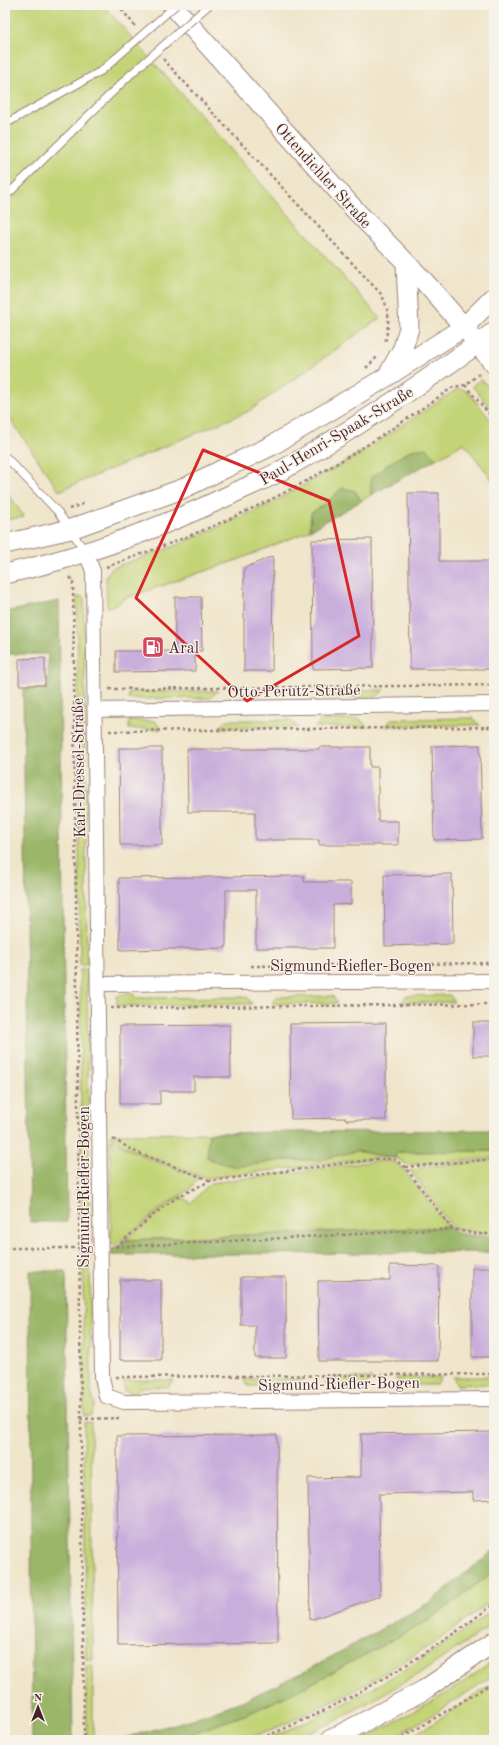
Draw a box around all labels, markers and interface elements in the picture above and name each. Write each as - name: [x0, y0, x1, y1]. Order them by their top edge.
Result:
- street label: Ottendichler Straße: [271, 121, 374, 232]
- street label: Paul-Henri-Spaak-Straße: [257, 384, 417, 489]
- fuel station icon: Aral: [140, 634, 166, 660]
- place label: Aral: [168, 641, 199, 657]
- street label: Otto-Perutz-Straße: [227, 683, 361, 701]
- street label: Karl-Dressel-Straße: [71, 698, 89, 838]
- street label: Sigmund-Riefler-Bogen: [270, 959, 432, 975]
- street label: Sigmund-Riefler-Bogen: [77, 1106, 93, 1268]
- street label: Sigmund-Riefler-Bogen: [258, 1376, 421, 1394]
- north arrow: [18, 1687, 58, 1727]
- text: N: [34, 1693, 43, 1704]

